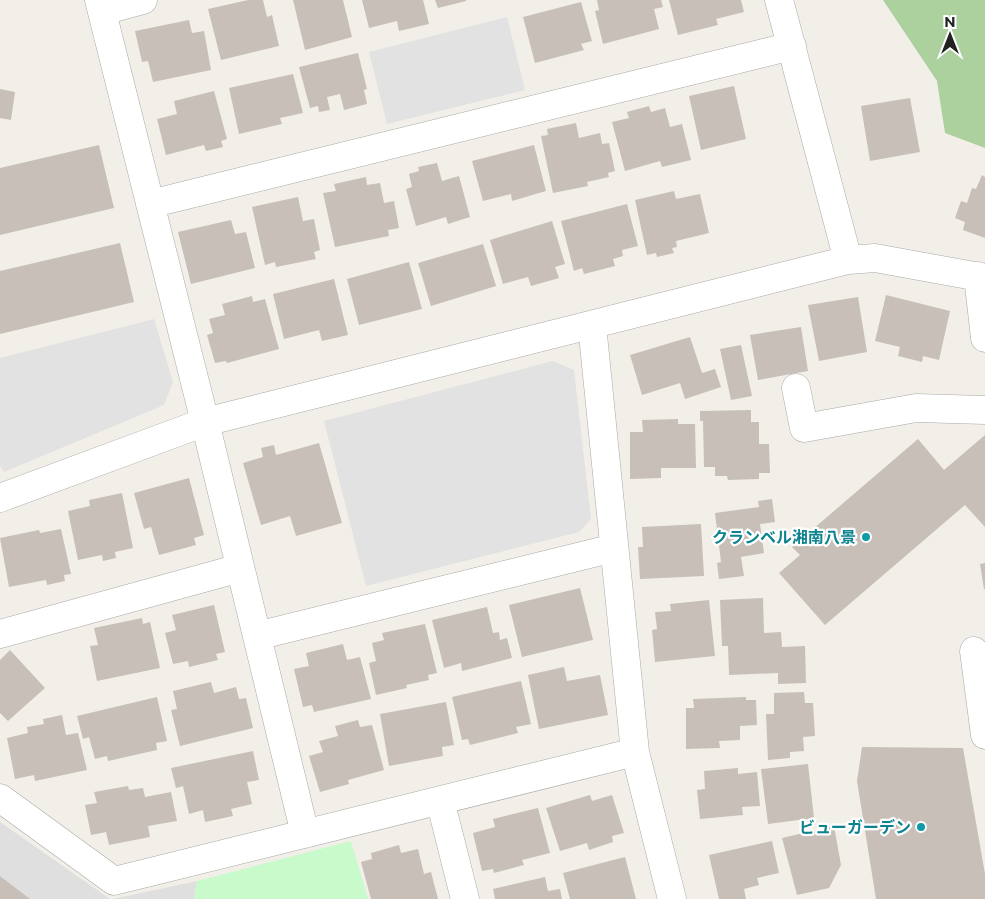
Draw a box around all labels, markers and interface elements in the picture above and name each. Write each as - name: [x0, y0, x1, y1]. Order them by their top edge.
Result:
- north arrow: [925, 10, 975, 60]
- text: N: [944, 13, 956, 31]
- place label: クランベル湘南八景: [712, 528, 856, 547]
- marker: クランベル湘南八景: [860, 531, 872, 543]
- place label: ビューガーデン: [799, 818, 911, 837]
- marker: ビューガーデン: [915, 821, 927, 833]

